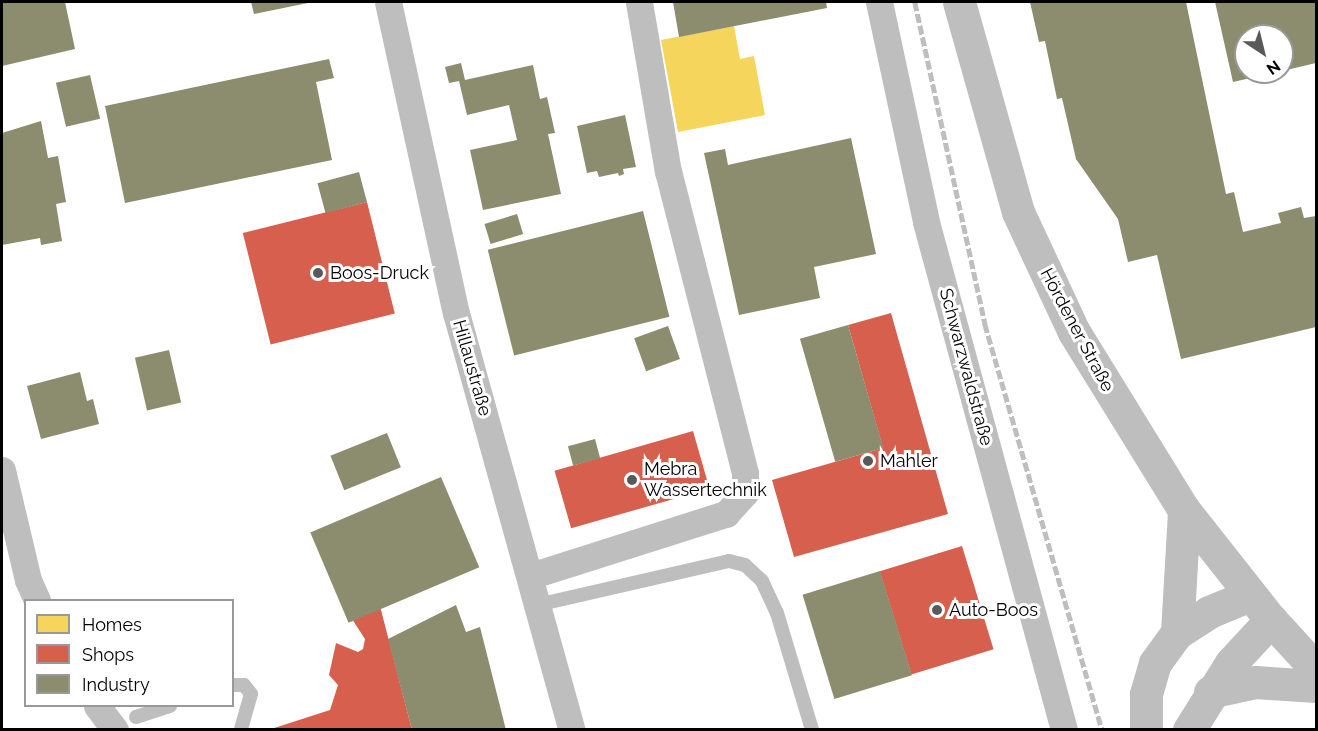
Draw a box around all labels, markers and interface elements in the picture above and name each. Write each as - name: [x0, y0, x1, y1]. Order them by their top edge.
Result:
- north arrow: [1234, 24, 1294, 84]
- text: N: [1263, 56, 1284, 79]
- place label: Boos-Druck: [330, 262, 429, 284]
- street label: Hördener Straße: [1035, 264, 1119, 396]
- marker: Boos-Druck: [311, 266, 325, 280]
- street label: Schwarzwaldstraße: [935, 286, 997, 448]
- street label: Hillaustraße: [448, 318, 496, 418]
- place label: Mahler: [880, 450, 938, 472]
- marker: Mahler: [861, 454, 875, 468]
- place label: Mebra Wassertechnik: [644, 459, 767, 502]
- marker: Mebra Wassertechnik: [625, 473, 639, 487]
- legend: [24, 599, 234, 707]
- place label: Auto-Boos: [949, 599, 1038, 621]
- marker: Auto-Boos: [930, 603, 944, 617]
- text: Homes: [82, 614, 142, 635]
- text: Shops: [82, 644, 134, 665]
- text: Industry: [82, 674, 150, 695]

